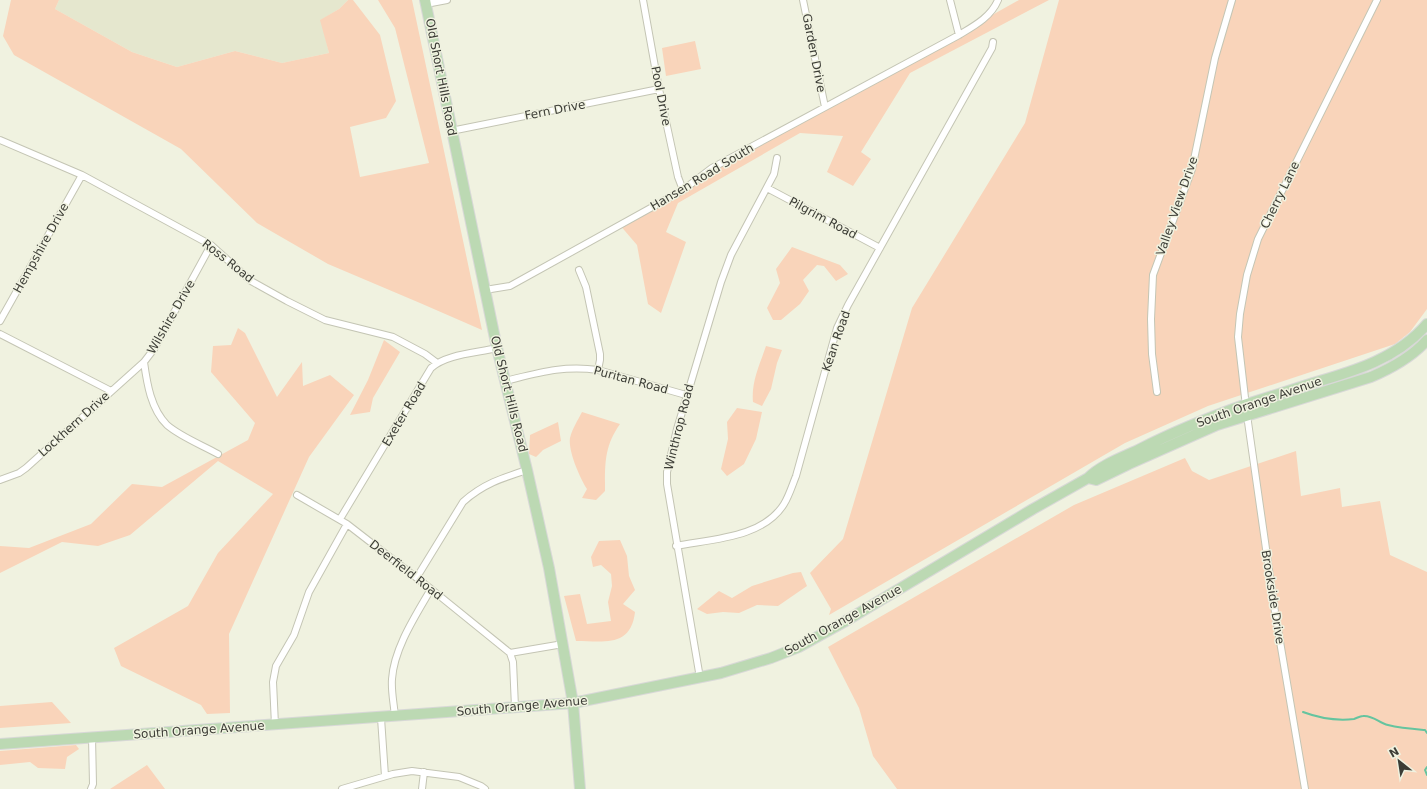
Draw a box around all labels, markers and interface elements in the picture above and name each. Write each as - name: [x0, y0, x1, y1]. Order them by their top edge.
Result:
- street label: Garden Drive: [800, 12, 828, 94]
- street label: Old Short Hills Road: [423, 17, 459, 137]
- street label: Pool Drive: [648, 65, 674, 127]
- street label: Fern Drive: [523, 97, 587, 123]
- street label: Hansen Road South: [648, 141, 756, 213]
- street label: Valley View Drive: [1153, 155, 1201, 257]
- street label: Cherry Lane: [1258, 159, 1302, 231]
- street label: Pilgrim Road: [787, 194, 859, 242]
- street label: Hempshire Drive: [10, 201, 72, 295]
- street label: Ross Road: [199, 237, 257, 285]
- street label: Wilshire Drive: [144, 277, 198, 357]
- street label: Kean Road: [819, 309, 853, 373]
- street label: Old Short Hills Road: [488, 334, 530, 454]
- street label: Puritan Road: [592, 363, 670, 397]
- street label: South Orange Avenue: [1195, 374, 1323, 430]
- street label: Exeter Road: [379, 379, 429, 449]
- street label: Winthrop Road: [662, 382, 696, 472]
- street label: Lockhern Drive: [36, 389, 112, 459]
- street label: Deerfield Road: [367, 537, 445, 603]
- street label: Brookside Drive: [1259, 549, 1287, 645]
- street label: South Orange Avenue: [782, 582, 904, 658]
- street label: South Orange Avenue: [456, 693, 588, 719]
- street label: South Orange Avenue: [133, 718, 265, 742]
- north arrow: [1379, 741, 1419, 781]
- text: N: [1387, 745, 1401, 761]

